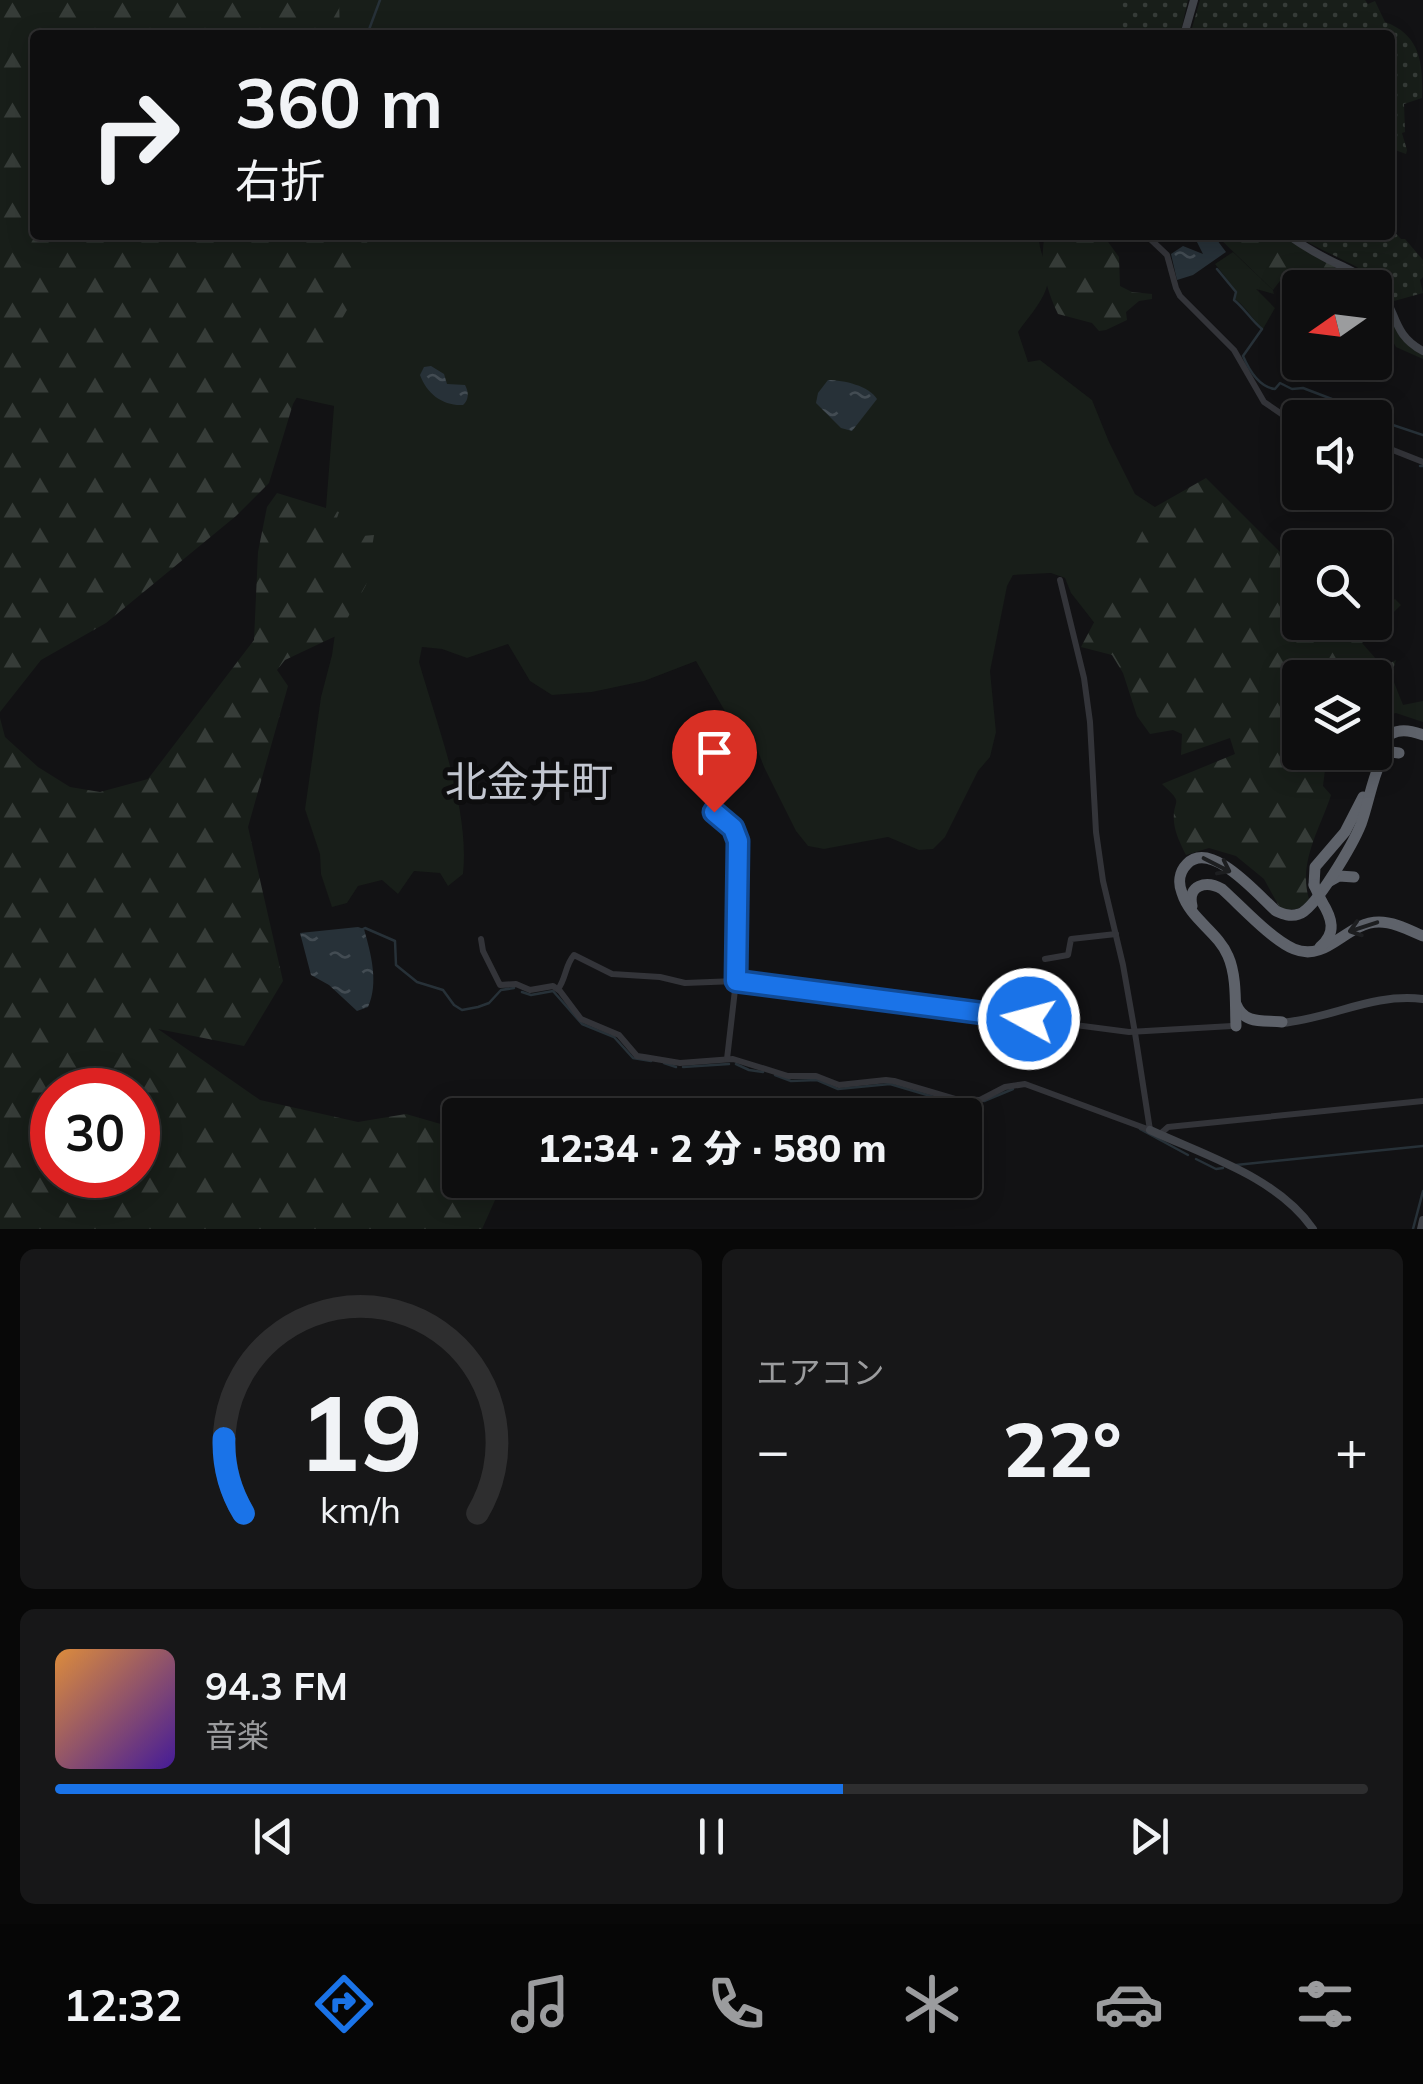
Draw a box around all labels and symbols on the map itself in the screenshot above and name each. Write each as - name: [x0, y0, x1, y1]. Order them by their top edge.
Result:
- north arrow: [1282, 270, 1392, 380]
- pin: [672, 710, 757, 813]
- district label: 北金井町: [445, 755, 613, 808]
- one-way arrow: [1202, 856, 1232, 875]
- one-way arrow: [1348, 919, 1380, 937]
- position arrow: [977, 967, 1081, 1071]
- speed limit sign: 30: [30, 1068, 160, 1198]

